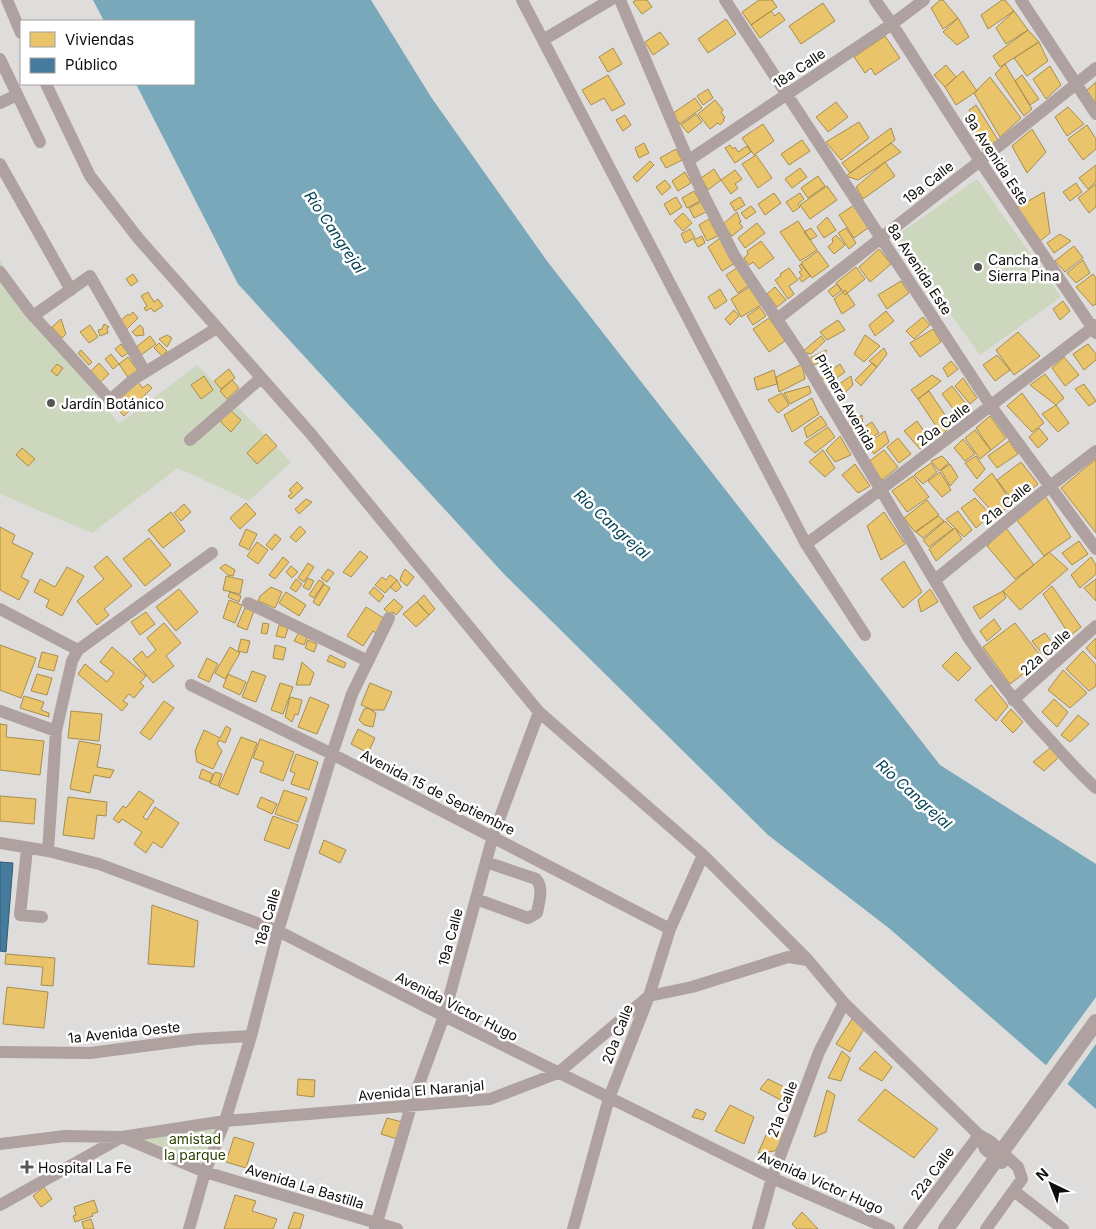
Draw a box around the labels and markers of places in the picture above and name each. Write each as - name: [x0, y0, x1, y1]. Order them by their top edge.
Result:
- place label: Cancha Sierra Pina: [988, 251, 1060, 284]
- marker: Cancha Sierra Pina: [972, 261, 984, 273]
- place label: Jardín Botánico: [61, 395, 164, 412]
- marker: Jardín Botánico: [45, 397, 57, 409]
- place label: Hospital La Fe: [38, 1159, 132, 1176]
- marker: Hospital La Fe: [20, 1160, 34, 1174]

